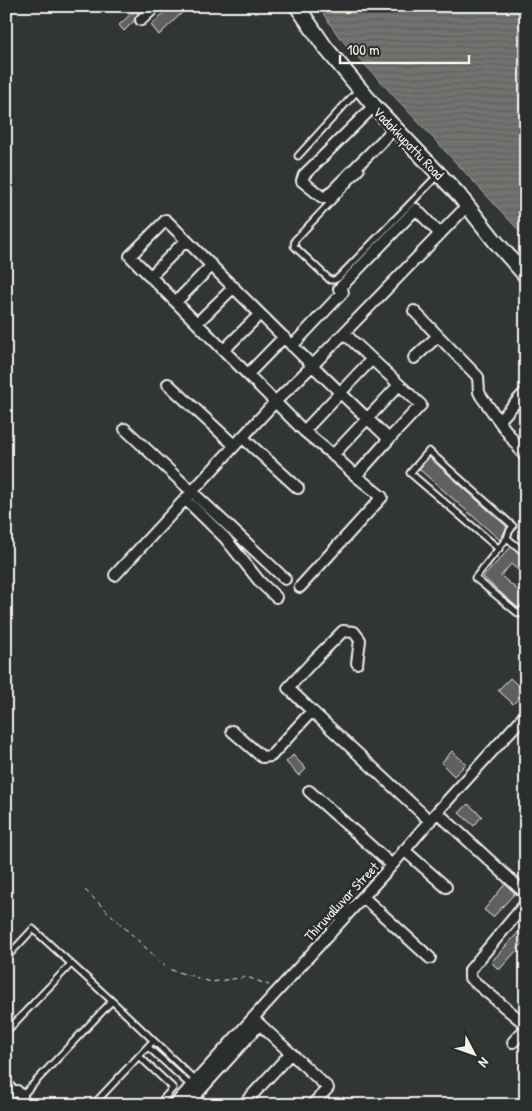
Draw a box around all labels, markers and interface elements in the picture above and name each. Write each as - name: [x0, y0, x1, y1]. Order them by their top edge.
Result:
- scale bar: [340, 32, 468, 64]
- text: 100 m: [347, 39, 380, 60]
- street label: Vadakkupattu Road: [369, 102, 449, 185]
- street label: Thiruvalluvar Street: [299, 857, 383, 945]
- north arrow: [450, 1028, 500, 1078]
- text: N: [474, 1054, 494, 1072]

